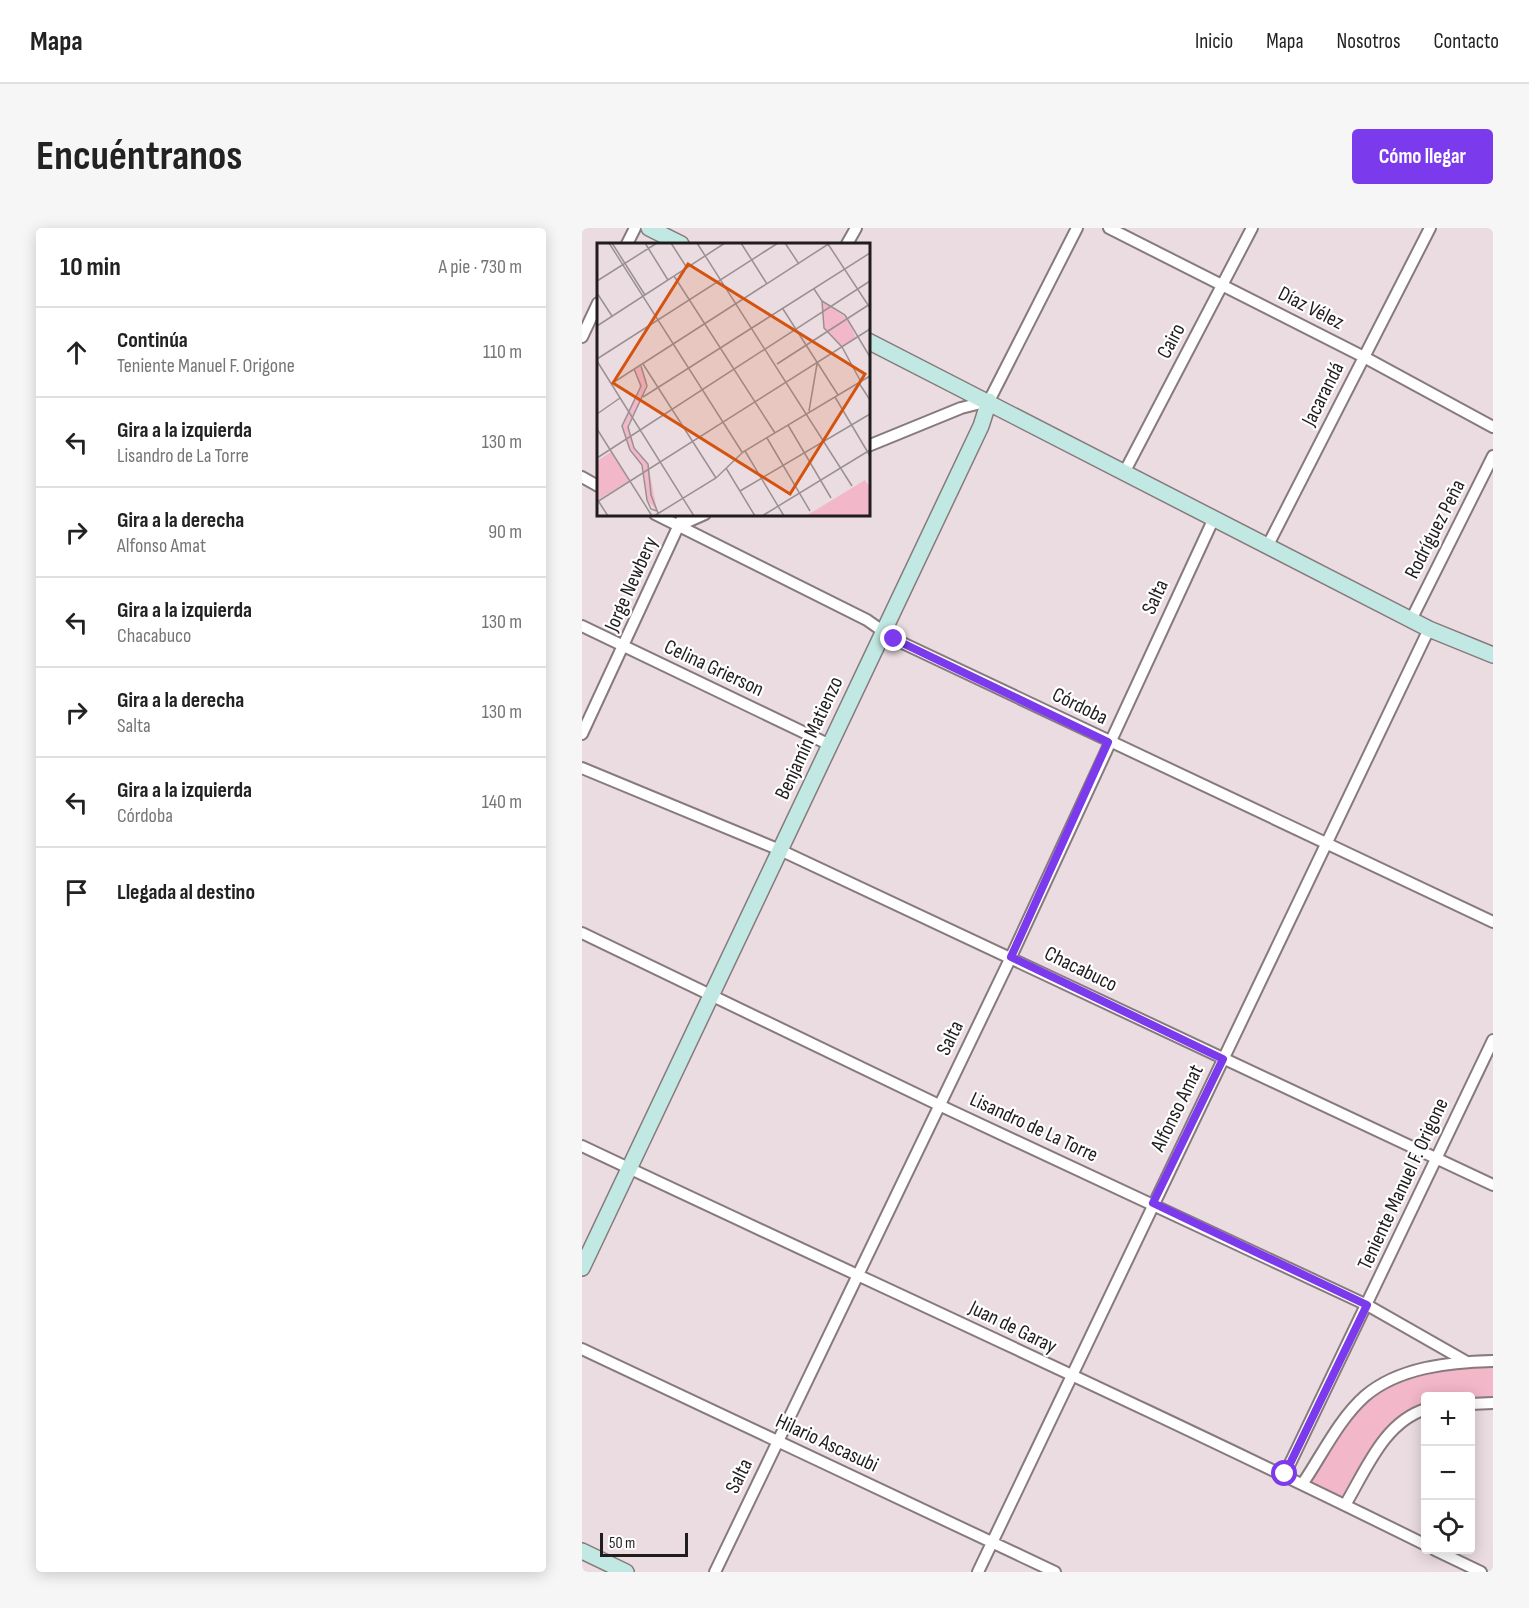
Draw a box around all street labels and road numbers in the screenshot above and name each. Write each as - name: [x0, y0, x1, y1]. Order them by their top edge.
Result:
- street label: Díaz Vélez: [1274, 281, 1348, 335]
- street label: Cairo: [1151, 319, 1191, 363]
- street label: Jacarandá: [1296, 358, 1350, 431]
- street label: Rodríguez Peña: [1399, 475, 1471, 583]
- street label: Jorge Newbery: [599, 533, 663, 636]
- street label: Salta: [1136, 576, 1174, 618]
- street label: Celina Grierson: [660, 634, 768, 702]
- street label: Benjamín Matienzo: [770, 673, 848, 803]
- street label: Córdoba: [1048, 682, 1112, 730]
- street label: Chacabuco: [1040, 941, 1122, 997]
- street label: Salta: [931, 1017, 969, 1059]
- street label: Alfonso Amat: [1145, 1061, 1209, 1156]
- street label: Lisandro de La Torre: [966, 1086, 1102, 1168]
- street label: Teniente Manuel F. Origone: [1352, 1094, 1454, 1274]
- street label: Juan de Garay: [964, 1295, 1061, 1359]
- street label: Hilario Ascasubi: [772, 1408, 882, 1478]
- street label: Salta: [720, 1455, 758, 1497]

